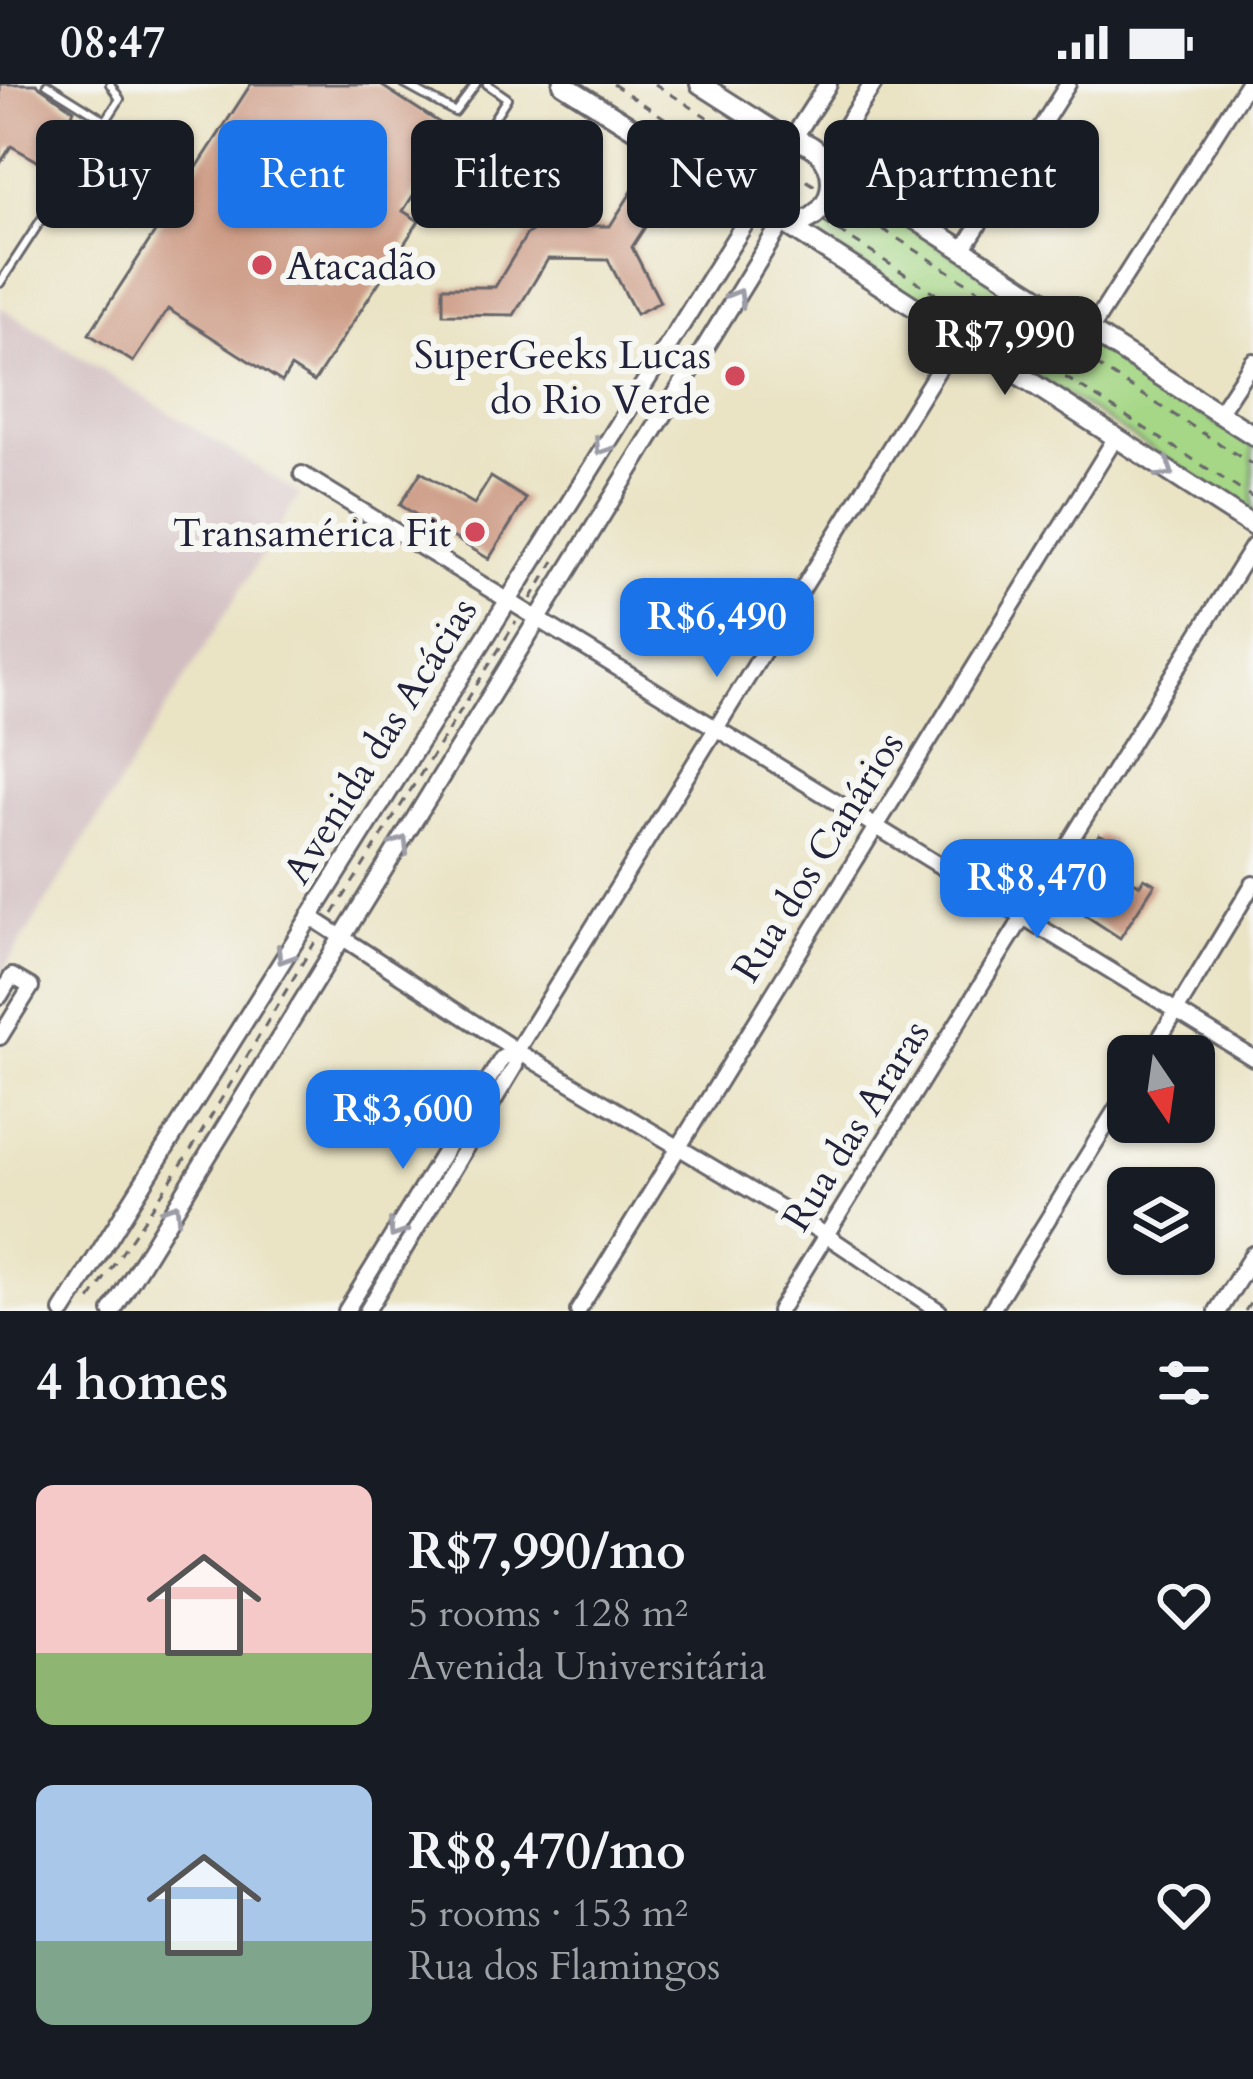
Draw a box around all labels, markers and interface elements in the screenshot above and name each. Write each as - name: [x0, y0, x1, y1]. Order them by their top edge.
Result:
- text: 08:47: [60, 12, 165, 73]
- chip: Buy: [36, 120, 194, 228]
- chip: Rent: [218, 120, 387, 228]
- chip: Filters: [411, 120, 603, 228]
- chip: New: [627, 120, 800, 228]
- chip: Apartment: [824, 120, 1099, 228]
- place label: Atacadão: [286, 240, 436, 293]
- marker: Atacadão: [249, 252, 275, 278]
- one-way arrow: [723, 288, 745, 310]
- pin: R$7,990: [894, 296, 1116, 398]
- text: R$7,990: [935, 308, 1075, 361]
- place label: SuperGeeks Lucas do Rio Verde: [414, 329, 711, 427]
- marker: SuperGeeks Lucas do Rio Verde: [722, 363, 748, 389]
- one-way arrow: [594, 434, 616, 456]
- one-way arrow: [1153, 455, 1175, 477]
- place label: Transamérica Fit: [173, 507, 451, 560]
- marker: Transamérica Fit: [462, 519, 488, 545]
- pin: R$6,490: [606, 578, 828, 680]
- street label: Avenida das Acácias: [271, 587, 490, 894]
- text: R$6,490: [647, 590, 787, 643]
- street label: Rua dos Canários: [720, 721, 917, 992]
- one-way arrow: [387, 835, 409, 857]
- pin: R$8,470: [926, 839, 1148, 941]
- text: R$8,470: [967, 851, 1107, 904]
- one-way arrow: [275, 943, 298, 965]
- street label: Rua das Araras: [770, 1010, 942, 1242]
- north arrow: [1107, 1035, 1215, 1143]
- map controls: [1107, 1035, 1215, 1275]
- pin: R$3,600: [292, 1070, 514, 1172]
- text: R$3,600: [333, 1082, 473, 1135]
- button: layers: [1107, 1167, 1215, 1275]
- one-way arrow: [159, 1202, 181, 1224]
- one-way arrow: [388, 1217, 410, 1239]
- text: 4 homes: [36, 1348, 228, 1418]
- icon: filters: [1151, 1350, 1217, 1416]
- text: R$7,990/mo: [408, 1517, 686, 1587]
- icon: home: [132, 1533, 276, 1677]
- icon: heart: [1151, 1572, 1217, 1638]
- text: 5 rooms · 128 m²: [408, 1587, 688, 1640]
- text: Avenida Universitária: [408, 1640, 766, 1693]
- text: R$8,470/mo: [408, 1817, 686, 1887]
- icon: home: [132, 1833, 276, 1977]
- icon: heart: [1151, 1872, 1217, 1938]
- text: 5 rooms · 153 m²: [408, 1887, 688, 1940]
- text: Rua dos Flamingos: [408, 1940, 720, 1993]

